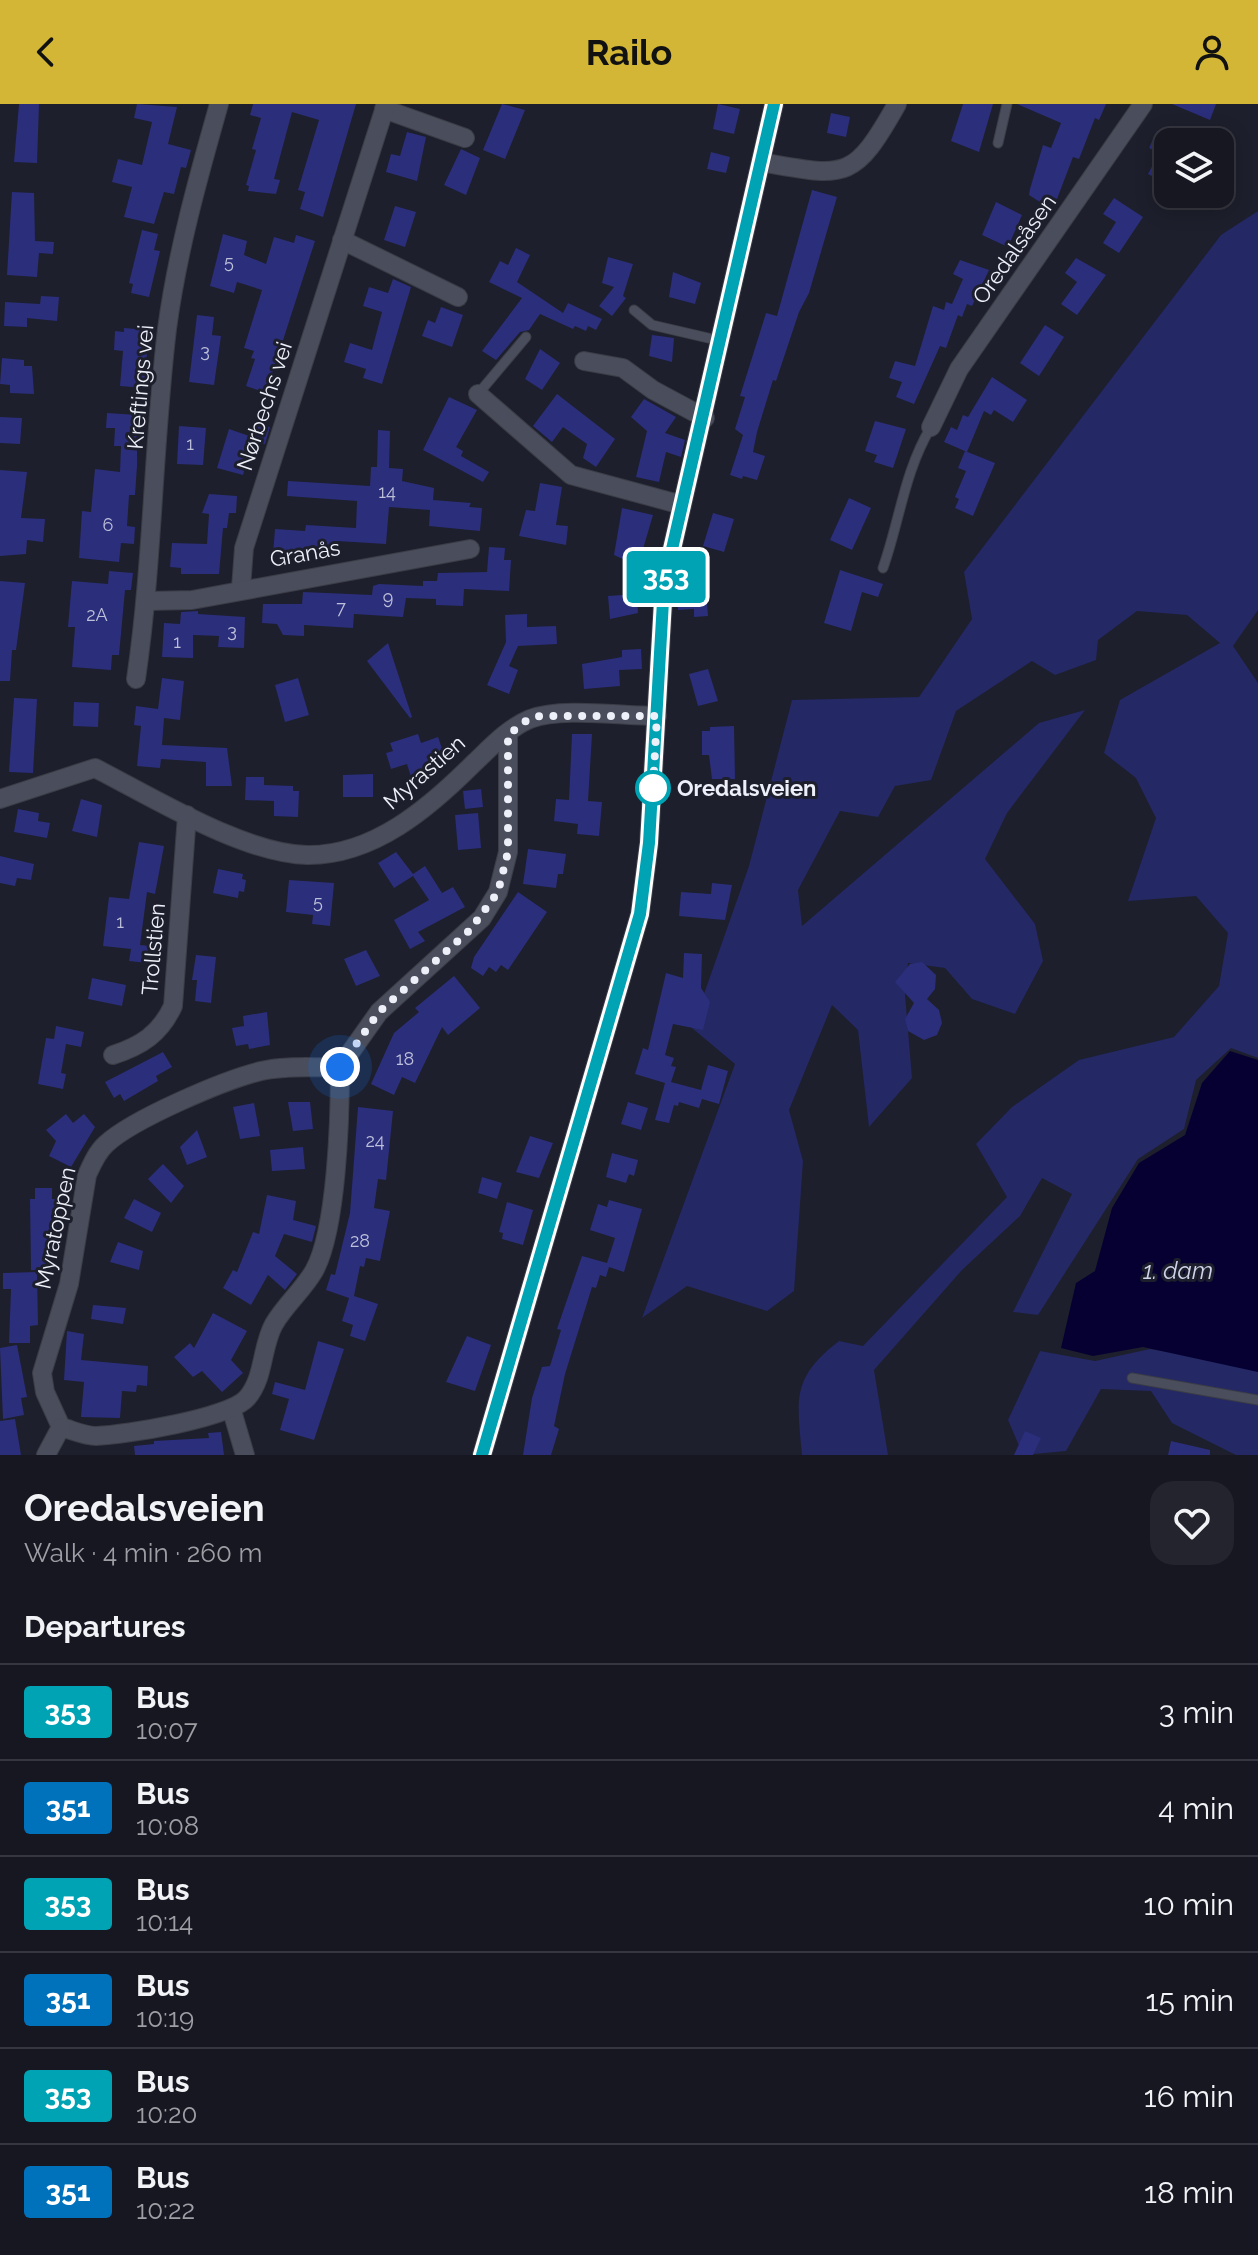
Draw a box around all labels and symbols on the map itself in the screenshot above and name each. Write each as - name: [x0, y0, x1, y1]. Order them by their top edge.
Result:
- street label: Oredalsåsen: [967, 189, 1061, 309]
- house number: 5: [224, 251, 234, 272]
- street label: Kreftings vei: [122, 324, 158, 450]
- street label: Nørbechs vei: [231, 338, 297, 474]
- house number: 3: [200, 340, 210, 361]
- house number: 1: [186, 433, 194, 454]
- house number: 14: [378, 481, 396, 502]
- house number: 6: [103, 514, 114, 535]
- street label: Granås: [268, 534, 342, 572]
- line badge: 353: [620, 551, 712, 603]
- house number: 9: [383, 587, 393, 608]
- house number: 7: [336, 597, 346, 618]
- house number: 2A: [86, 604, 108, 625]
- house number: 3: [227, 620, 237, 641]
- house number: 1: [173, 631, 181, 652]
- street label: Myrastien: [378, 730, 470, 814]
- marker: Oredalsveien: [636, 771, 670, 805]
- place label: Oredalsveien: [677, 775, 816, 801]
- house number: 5: [313, 891, 323, 912]
- street label: Trollstien: [136, 902, 170, 996]
- house number: 1: [116, 911, 124, 932]
- your location: [320, 1047, 360, 1087]
- house number: 18: [396, 1048, 414, 1069]
- house number: 24: [365, 1130, 385, 1151]
- street label: Myratoppen: [29, 1165, 81, 1291]
- house number: 28: [350, 1230, 370, 1251]
- water label: 1. dam: [1143, 1256, 1213, 1285]

